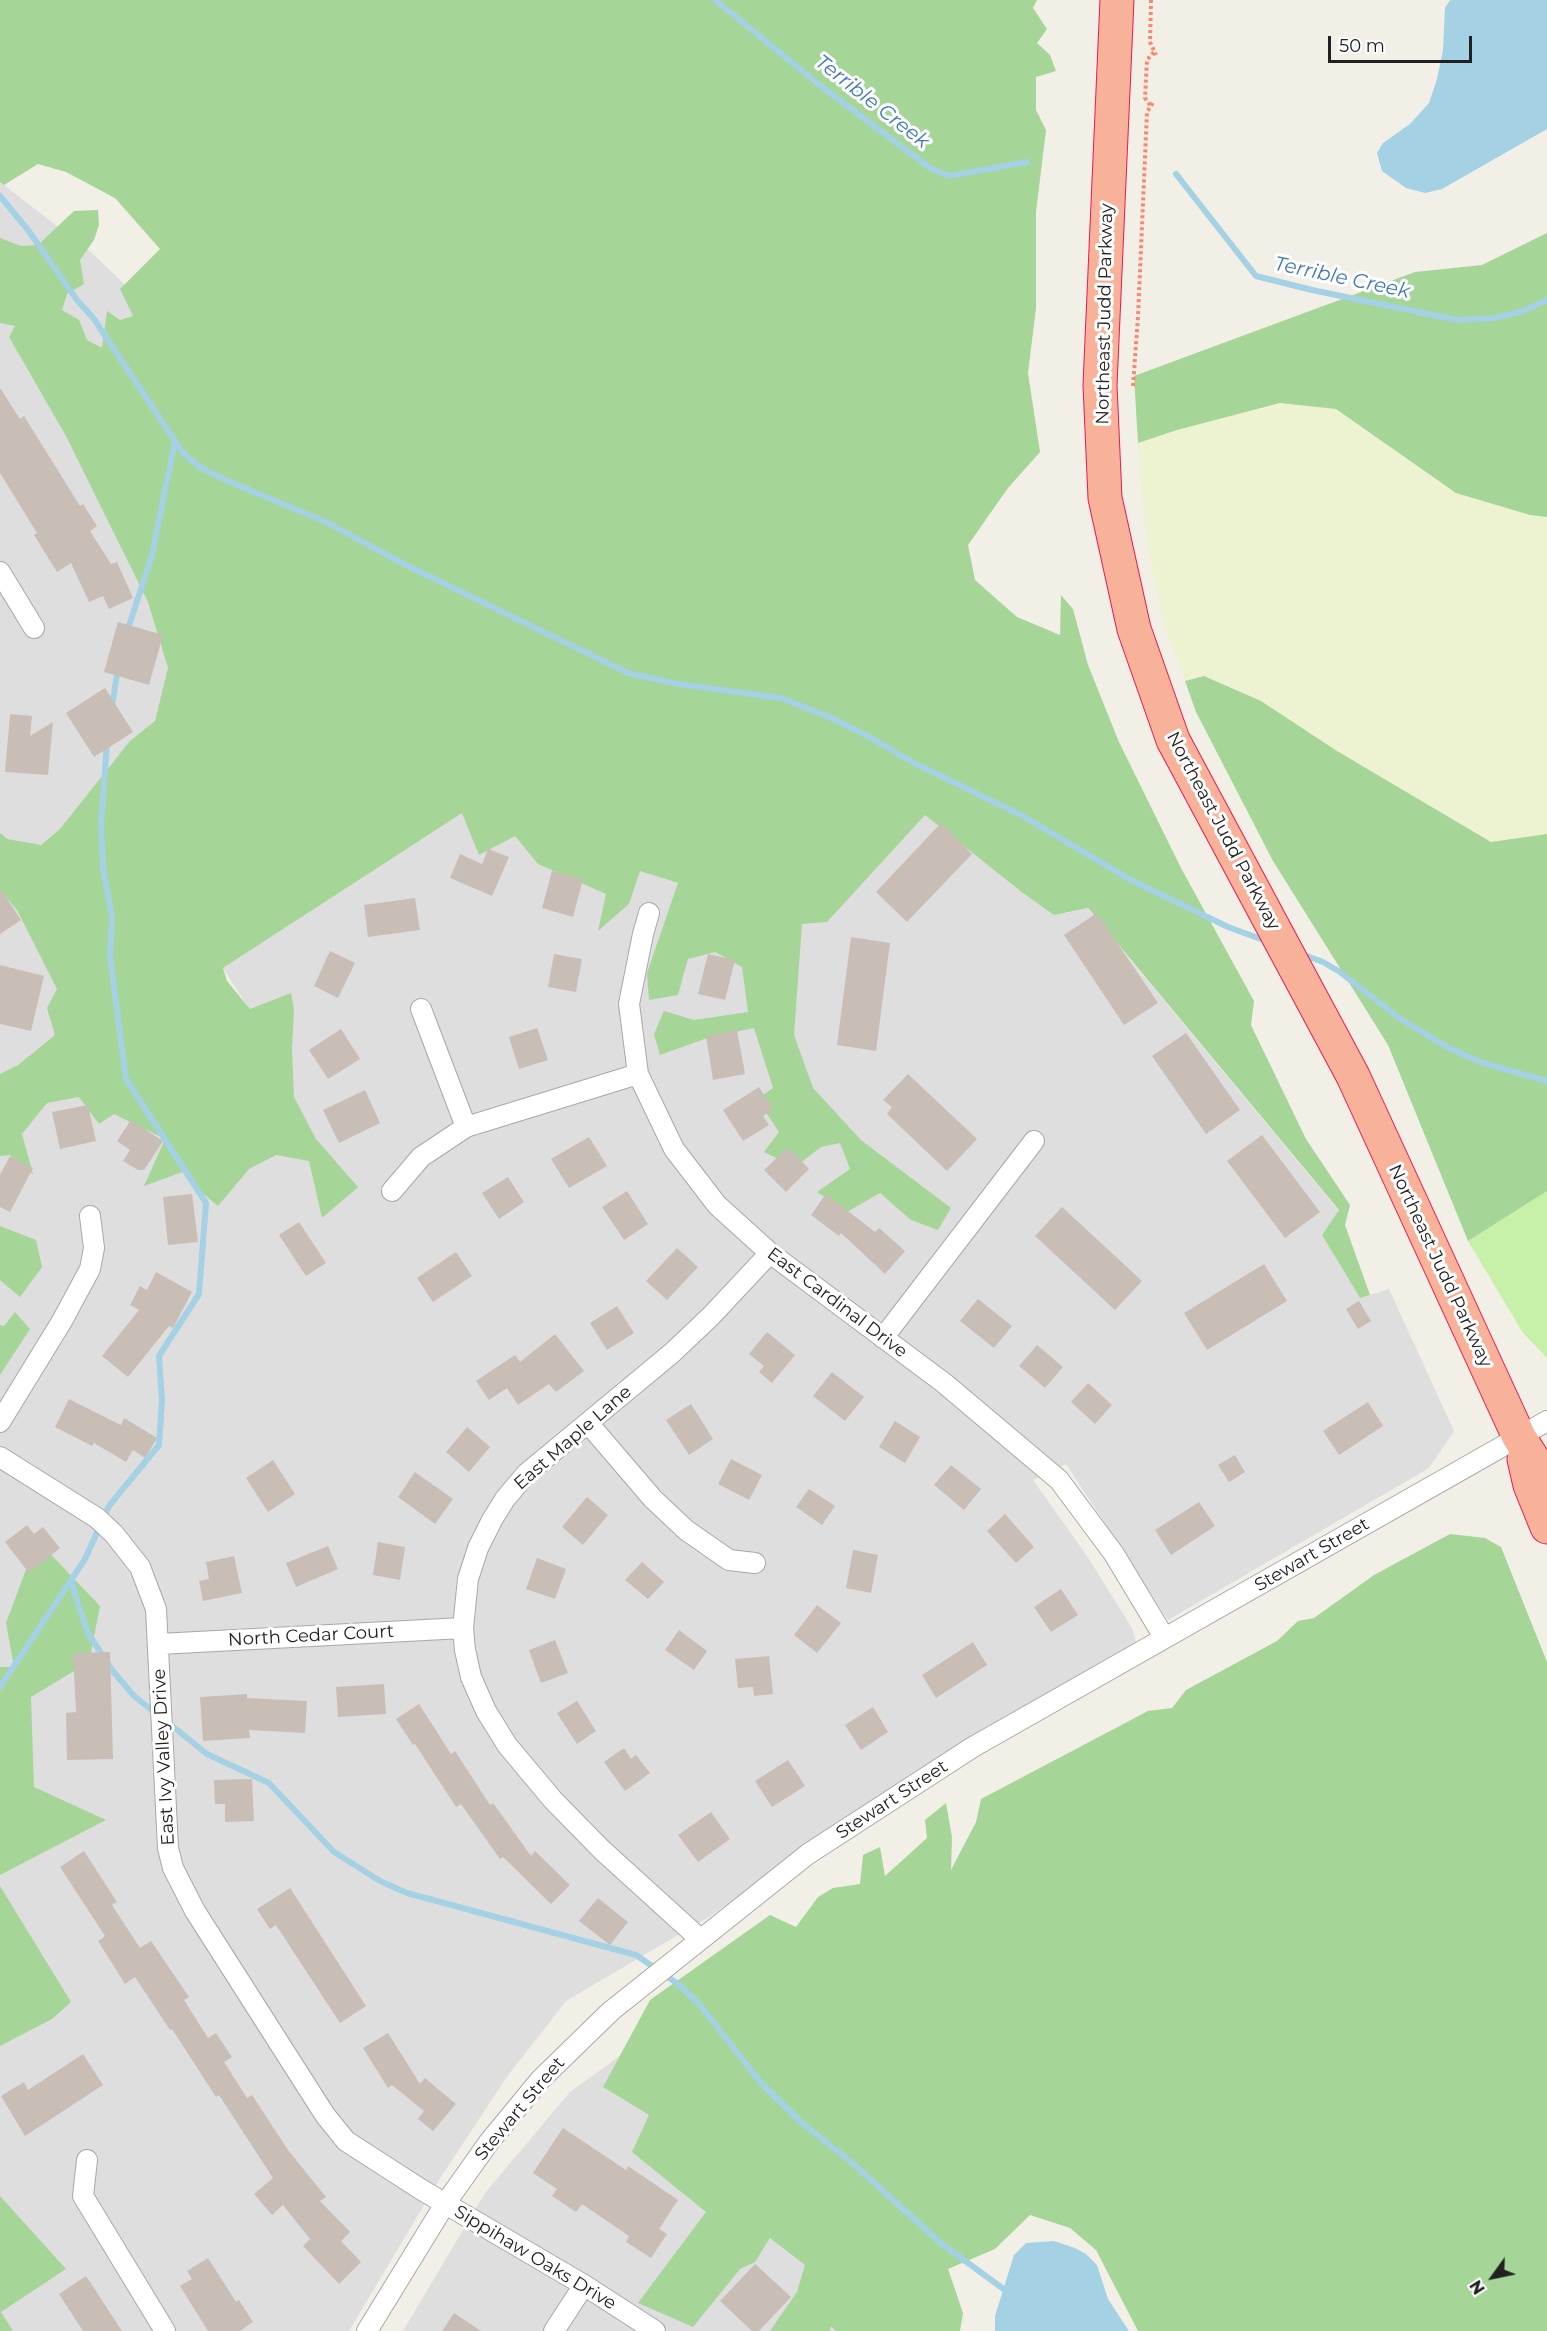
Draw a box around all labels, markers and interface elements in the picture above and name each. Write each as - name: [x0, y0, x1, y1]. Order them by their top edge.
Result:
- scale bar: [1331, 24, 1475, 62]
- text: 50 m: [1339, 35, 1385, 57]
- water label: Terrible Creek: [810, 50, 934, 154]
- street label: Northeast Judd Parkway: [1092, 203, 1118, 425]
- water label: Terrible Creek: [1272, 252, 1412, 304]
- street label: Northeast Judd Parkway: [1162, 728, 1284, 934]
- street label: Northeast Judd Parkway: [1383, 1161, 1497, 1371]
- street label: East Cardinal Drive: [763, 1243, 911, 1363]
- street label: East Maple Lane: [510, 1381, 636, 1495]
- street label: Stewart Street: [1251, 1513, 1373, 1597]
- street label: North Cedar Court: [227, 1621, 395, 1651]
- street label: East Ivy Valley Drive: [149, 1668, 179, 1846]
- street label: Stewart Street: [832, 1756, 952, 1844]
- street label: Stewart Street: [470, 2053, 570, 2165]
- street label: Sippihaw Oaks Drive: [450, 2201, 620, 2315]
- north arrow: [1463, 2247, 1523, 2307]
- text: N: [1466, 2276, 1489, 2298]

